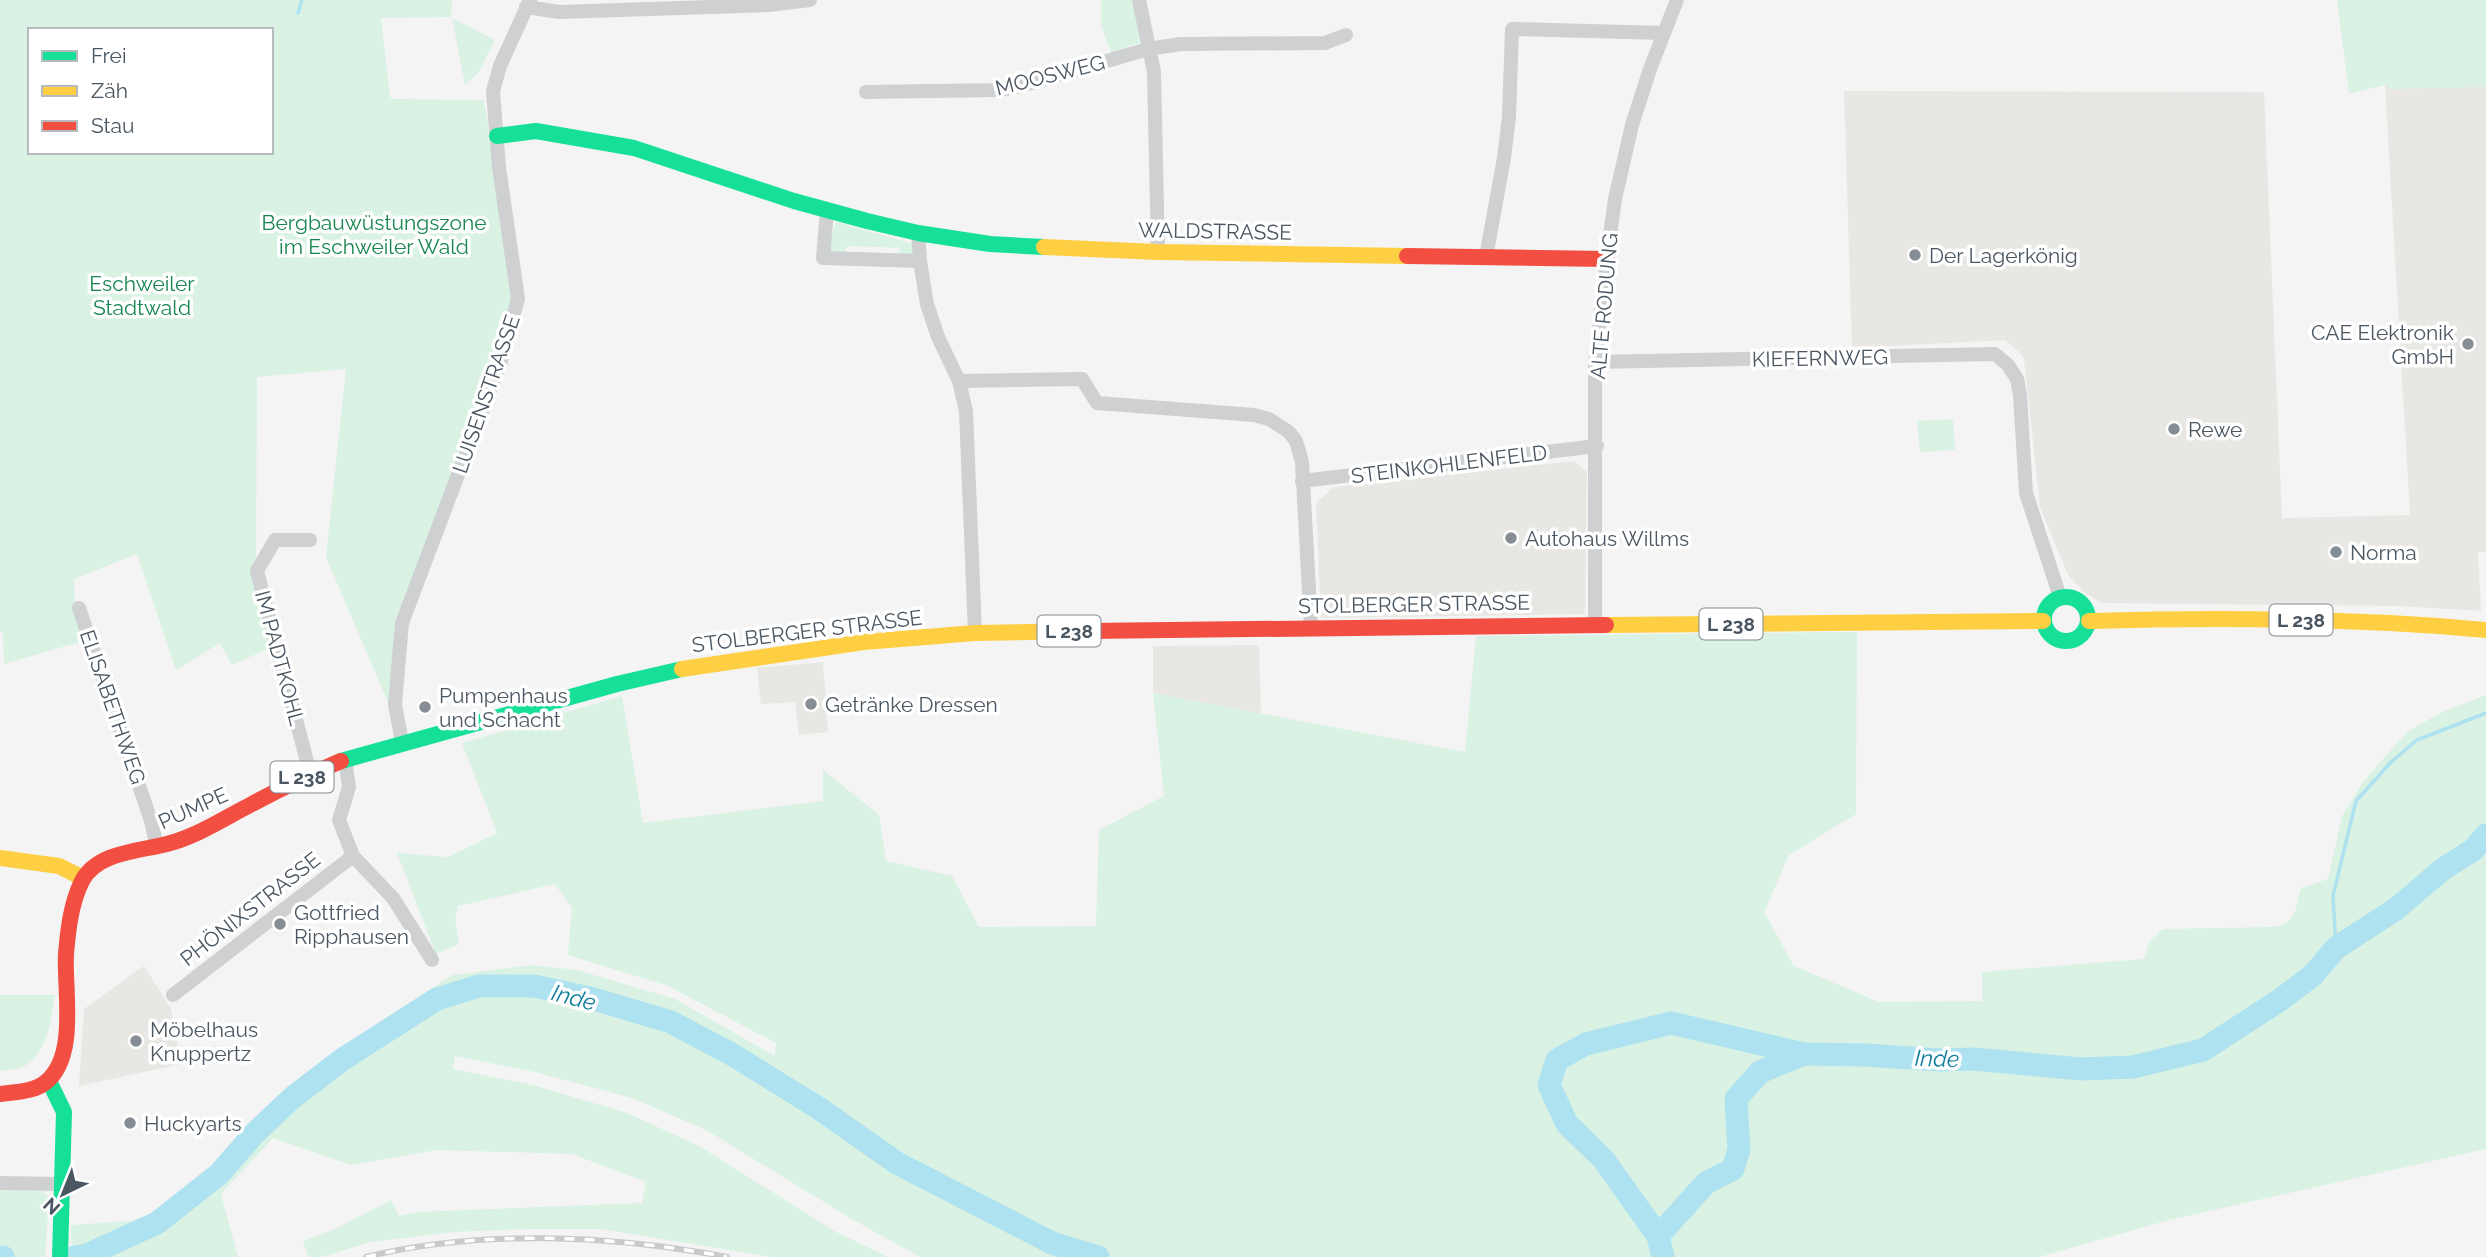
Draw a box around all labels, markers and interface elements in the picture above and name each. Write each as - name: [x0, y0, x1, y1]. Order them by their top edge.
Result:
- legend: [28, 28, 273, 154]
- text: Frei: [91, 43, 127, 68]
- street label: MOOSWEG: [993, 49, 1107, 101]
- text: Zäh: [91, 78, 128, 103]
- text: Stau: [91, 113, 135, 138]
- park label: Bergbauwüstungszone im Eschweiler Wald: [262, 210, 486, 259]
- street label: WALDSTRASSE: [1138, 217, 1292, 245]
- street label: ALTE RODUNG: [1585, 232, 1623, 380]
- place label: Der Lagerkönig: [1929, 243, 2078, 268]
- marker: Der Lagerkönig: [1907, 247, 1923, 263]
- park label: Eschweiler Stadtwald: [89, 271, 195, 320]
- street label: LUISENSTRASSE: [447, 312, 525, 476]
- place label: CAE Elektronik GmbH: [2311, 320, 2454, 369]
- marker: CAE Elektronik GmbH: [2460, 336, 2476, 352]
- street label: KIEFERNWEG: [1752, 344, 1888, 372]
- place label: Rewe: [2188, 417, 2242, 442]
- marker: Rewe: [2166, 421, 2182, 437]
- street label: STEINKOHLENFELD: [1350, 440, 1548, 488]
- place label: Autohaus Willms: [1525, 526, 1689, 551]
- marker: Autohaus Willms: [1503, 530, 1519, 546]
- place label: Norma: [2350, 540, 2417, 565]
- marker: Norma: [2328, 544, 2344, 560]
- street label: IM PADTKOHL: [250, 588, 310, 728]
- street label: STOLBERGER STRASSE: [1298, 589, 1530, 619]
- street label: STOLBERGER STRASSE: [690, 604, 924, 658]
- road number: L 238: [2270, 604, 2332, 636]
- road number: L 238: [1700, 608, 1762, 639]
- road number: L 238: [1038, 616, 1100, 646]
- street label: ELISABETHWEG: [75, 627, 151, 787]
- place label: Pumpenhaus und Schacht: [439, 683, 568, 732]
- place label: Getränke Dressen: [825, 692, 998, 717]
- marker: Getränke Dressen: [803, 696, 819, 712]
- marker: Pumpenhaus und Schacht: [417, 699, 433, 715]
- road number: L 238: [270, 762, 334, 792]
- street label: PUMPE: [154, 782, 232, 834]
- street label: PHÖNIXSTRASSE: [175, 847, 325, 971]
- place label: Gottfried Ripphausen: [294, 900, 409, 949]
- marker: Gottfried Ripphausen: [272, 916, 288, 932]
- water label: Inde: [549, 978, 599, 1016]
- place label: Möbelhaus Knuppertz: [150, 1017, 258, 1066]
- marker: Möbelhaus Knuppertz: [128, 1033, 144, 1049]
- water label: Inde: [1914, 1044, 1960, 1072]
- place label: Huckyarts: [144, 1111, 242, 1136]
- marker: Huckyarts: [122, 1115, 138, 1131]
- north arrow: [28, 1159, 98, 1229]
- text: N: [39, 1193, 64, 1219]

